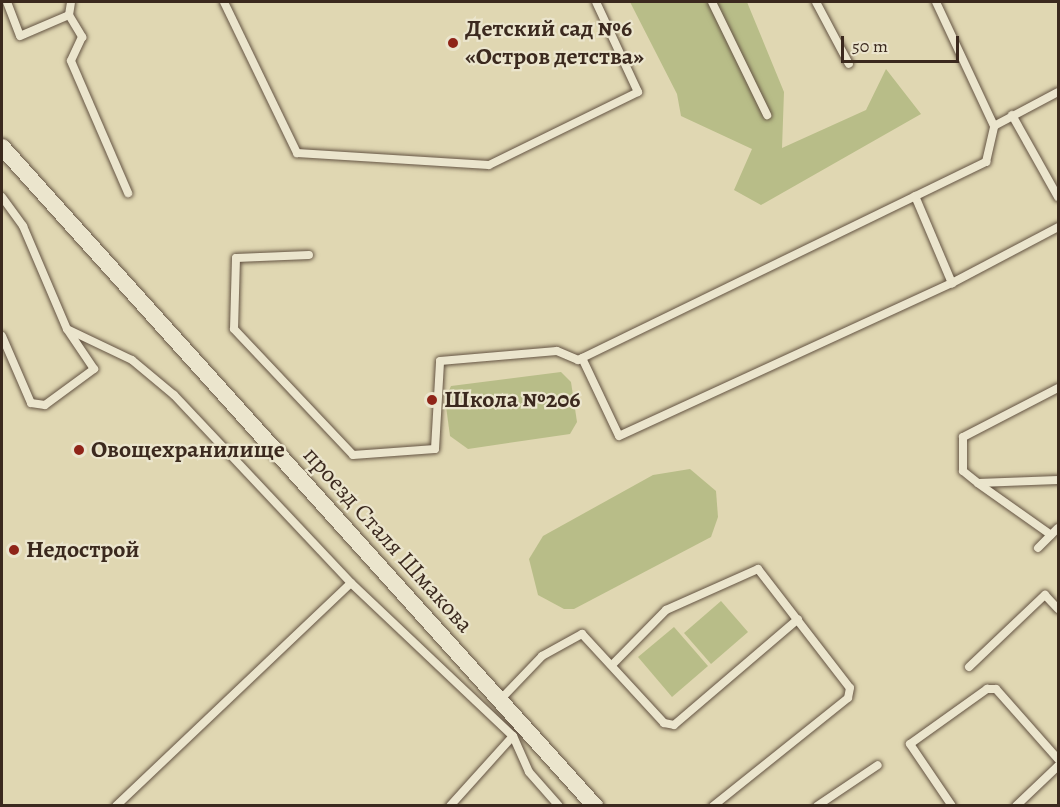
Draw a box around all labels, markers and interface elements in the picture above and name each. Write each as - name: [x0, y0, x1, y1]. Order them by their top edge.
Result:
- place label: Детский сад №6 «Остров детства»: [465, 15, 644, 71]
- scale bar: [844, 24, 962, 62]
- text: 50 m: [852, 34, 888, 58]
- marker: Детский сад №6 «Остров детства»: [446, 36, 460, 50]
- place label: Школа №206: [444, 386, 581, 414]
- marker: Школа №206: [425, 393, 439, 407]
- place label: Овощехранилище: [91, 436, 285, 464]
- street label: проезд Сталя Шмакова: [297, 441, 479, 639]
- marker: Овощехранилище: [72, 443, 86, 457]
- place label: Недострой: [26, 536, 140, 564]
- marker: Недострой: [7, 543, 21, 557]

